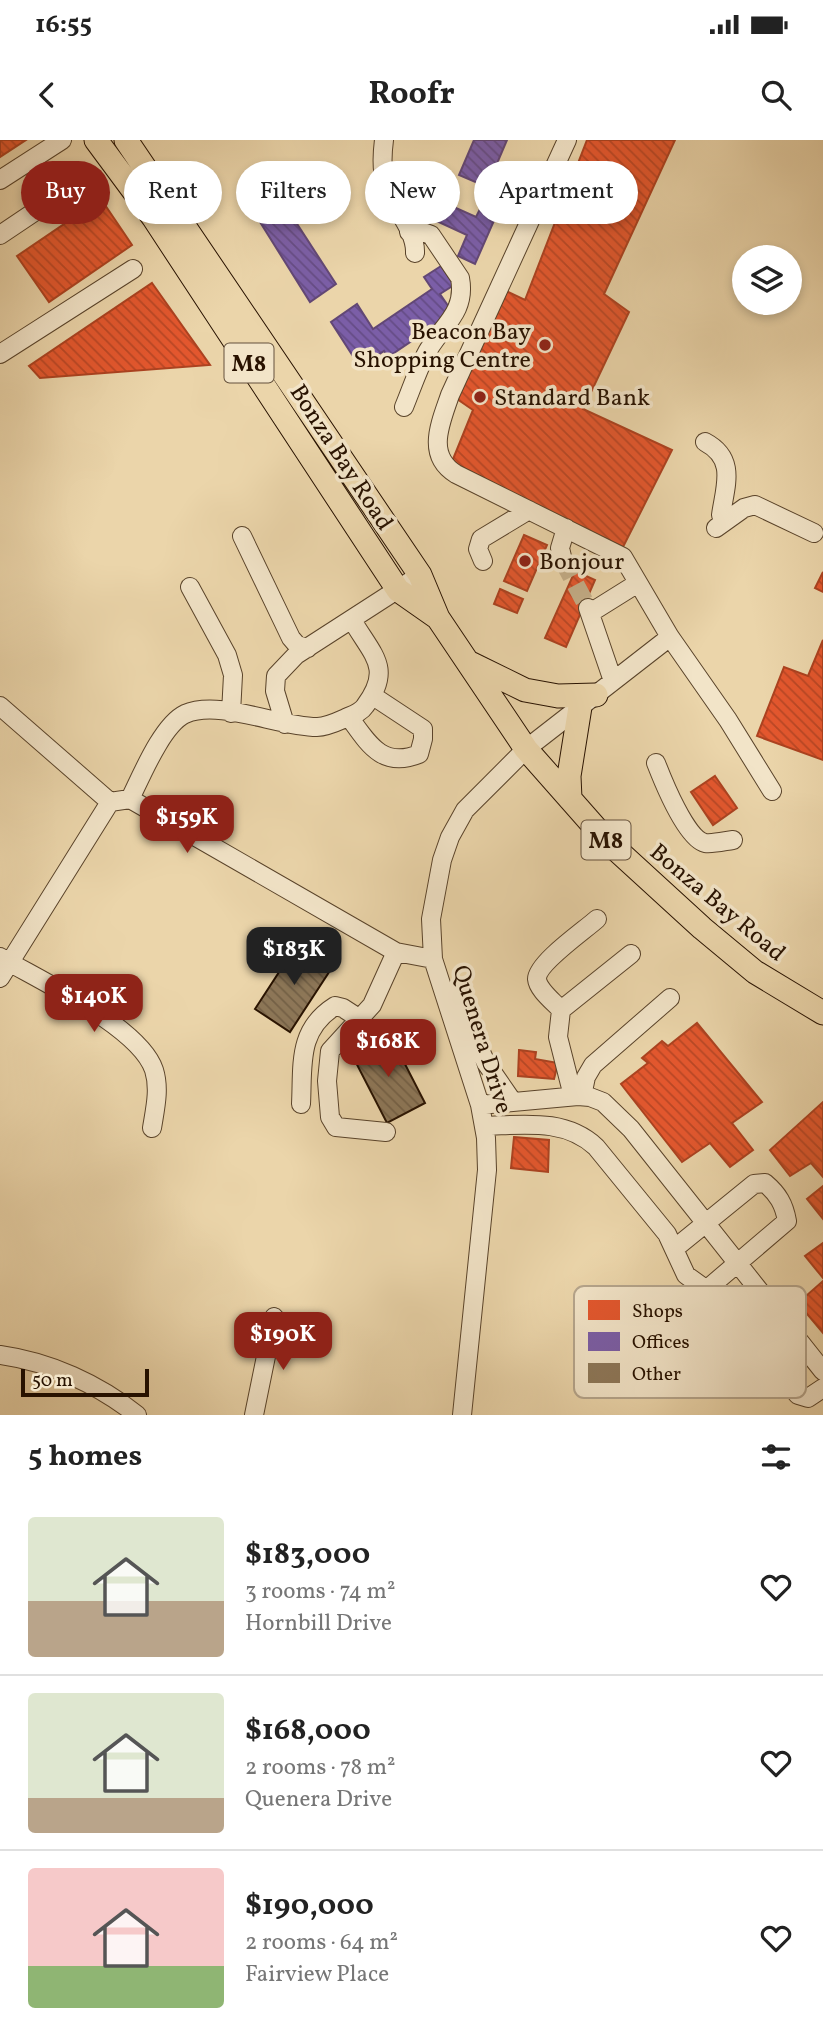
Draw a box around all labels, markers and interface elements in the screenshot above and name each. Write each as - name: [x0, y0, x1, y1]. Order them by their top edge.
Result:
- text: 16:55: [35, 7, 92, 43]
- text: Roofr: [368, 73, 455, 117]
- icon: back: [28, 76, 66, 114]
- icon: search: [757, 76, 795, 114]
- chip: Buy: [21, 161, 110, 224]
- chip: Rent: [124, 161, 222, 224]
- chip: Filters: [236, 161, 351, 224]
- chip: New: [365, 161, 460, 224]
- chip: Apartment: [474, 161, 638, 224]
- map controls: [732, 245, 802, 315]
- button: layers: [732, 245, 802, 315]
- place label: Beacon Bay Shopping Centre: [353, 316, 531, 378]
- marker: Beacon Bay Shopping Centre: [537, 337, 553, 353]
- road number: M8: [224, 344, 274, 383]
- street label: Bonza Bay Road: [280, 378, 400, 538]
- place label: Standard Bank: [494, 382, 650, 416]
- marker: Standard Bank: [472, 389, 488, 405]
- place label: Bonjour: [539, 546, 624, 580]
- marker: Bonjour: [517, 553, 533, 569]
- pin: $159K: [138, 796, 236, 855]
- text: $159K: [156, 802, 218, 834]
- road number: M8: [582, 820, 630, 860]
- street label: Bonza Bay Road: [641, 836, 792, 971]
- pin: $183K: [245, 928, 343, 987]
- text: $183K: [263, 934, 326, 966]
- street label: Quenera Drive: [442, 961, 520, 1118]
- pin: $140K: [45, 974, 143, 1034]
- text: $140K: [61, 981, 127, 1013]
- pin: $168K: [339, 1020, 437, 1079]
- text: $168K: [356, 1026, 420, 1058]
- legend: [574, 1286, 806, 1398]
- text: Shops: [632, 1299, 683, 1325]
- pin: $190K: [234, 1312, 332, 1372]
- text: $190K: [250, 1319, 316, 1351]
- text: Offices: [632, 1330, 690, 1356]
- text: Other: [632, 1362, 681, 1388]
- scale bar: [21, 1366, 149, 1398]
- text: 50 m: [32, 1368, 73, 1394]
- text: 5 homes: [28, 1436, 142, 1478]
- icon: filters: [757, 1438, 795, 1476]
- text: $183,000: [245, 1534, 370, 1576]
- icon: home: [84, 1545, 168, 1629]
- icon: heart: [757, 1568, 795, 1606]
- text: 3 rooms · 74 m²: [245, 1576, 395, 1608]
- text: Hornbill Drive: [245, 1608, 392, 1640]
- text: $168,000: [245, 1710, 371, 1752]
- icon: home: [84, 1721, 168, 1805]
- icon: heart: [757, 1744, 795, 1782]
- text: 2 rooms · 78 m²: [245, 1752, 396, 1784]
- text: Quenera Drive: [245, 1784, 392, 1816]
- text: $190,000: [245, 1885, 374, 1927]
- icon: home: [84, 1896, 168, 1980]
- icon: heart: [757, 1919, 795, 1957]
- text: 2 rooms · 64 m²: [245, 1927, 398, 1959]
- text: Fairview Place: [245, 1959, 389, 1991]

